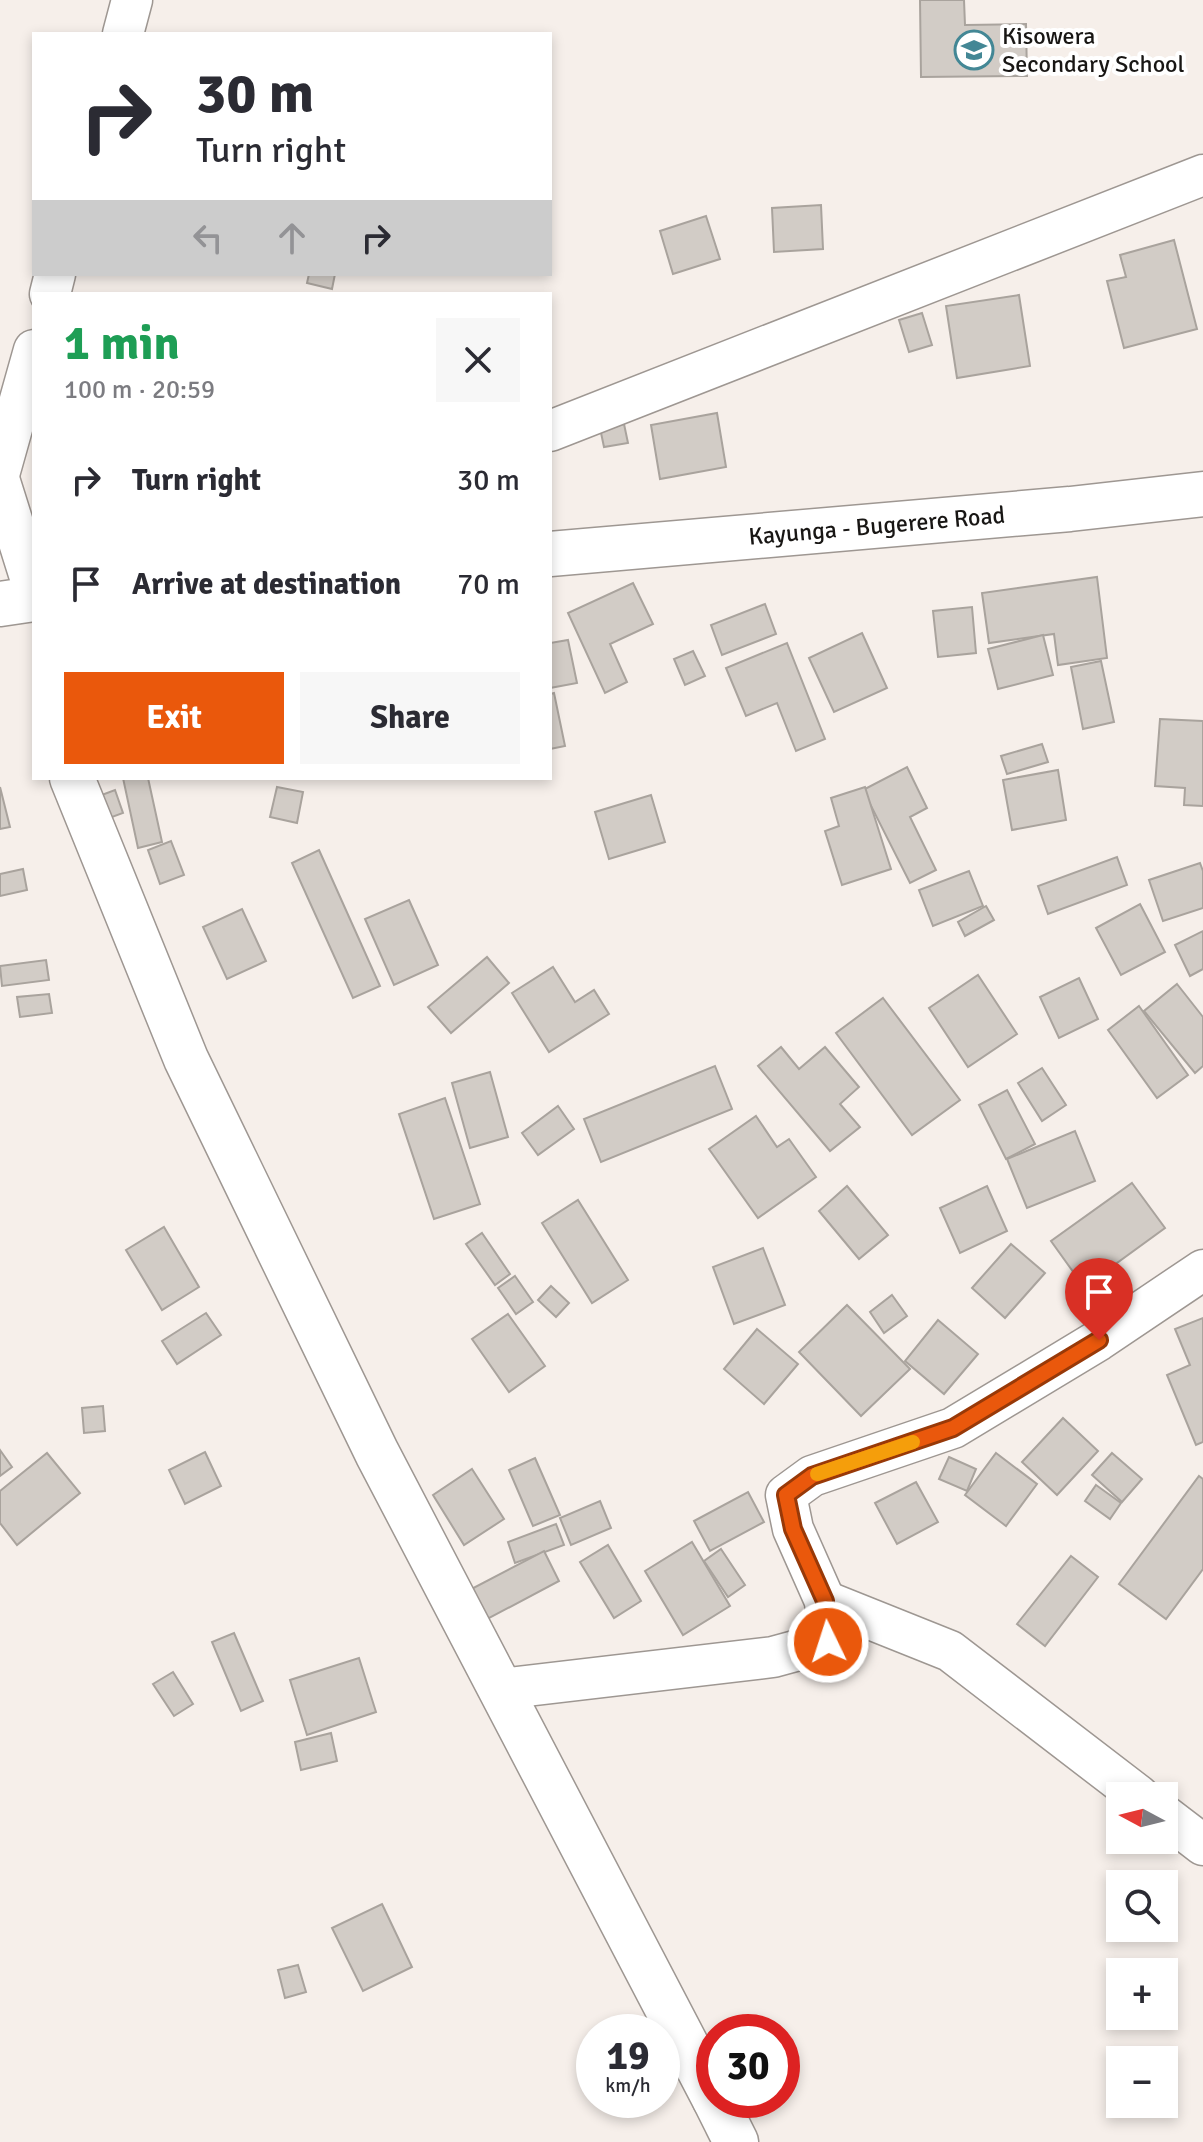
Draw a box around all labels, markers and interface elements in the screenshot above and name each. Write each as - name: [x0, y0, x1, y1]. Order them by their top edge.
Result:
- place label: Kisowera Secondary School: [1002, 21, 1185, 79]
- school or university icon: Kisowera Secondary School: [953, 29, 995, 71]
- text: 30 m: [196, 59, 314, 128]
- icon: right: [64, 64, 168, 168]
- text: Turn right: [196, 128, 346, 173]
- icon: left: [186, 216, 230, 260]
- icon: ahead: [270, 216, 314, 260]
- icon: right: [354, 216, 398, 260]
- text: 1 min: [64, 314, 180, 373]
- button: close: [436, 318, 520, 402]
- text: 100 m · 20:59: [64, 374, 215, 406]
- icon: right: [64, 458, 108, 502]
- text: Turn right: [132, 462, 261, 499]
- text: 30 m: [457, 462, 520, 499]
- street label: Kayunga - Bugerere Road: [747, 500, 1006, 552]
- icon: arrive: [64, 562, 108, 606]
- text: Arrive at destination: [132, 566, 401, 603]
- text: 70 m: [457, 566, 520, 603]
- button: Exit: [64, 672, 284, 764]
- button: Share: [300, 672, 520, 764]
- pin: [1065, 1258, 1133, 1340]
- icon: arrive: [1077, 1270, 1121, 1314]
- position arrow: [786, 1600, 870, 1684]
- north arrow: [1106, 1782, 1178, 1854]
- map controls: [1106, 1782, 1178, 2118]
- button: search: [1106, 1870, 1178, 1942]
- button: +: [1106, 1958, 1178, 2030]
- speed limit sign: 30: [696, 2014, 800, 2118]
- text: 19: [606, 2031, 650, 2081]
- button: −: [1106, 2046, 1178, 2118]
- text: km/h: [605, 2073, 651, 2098]

